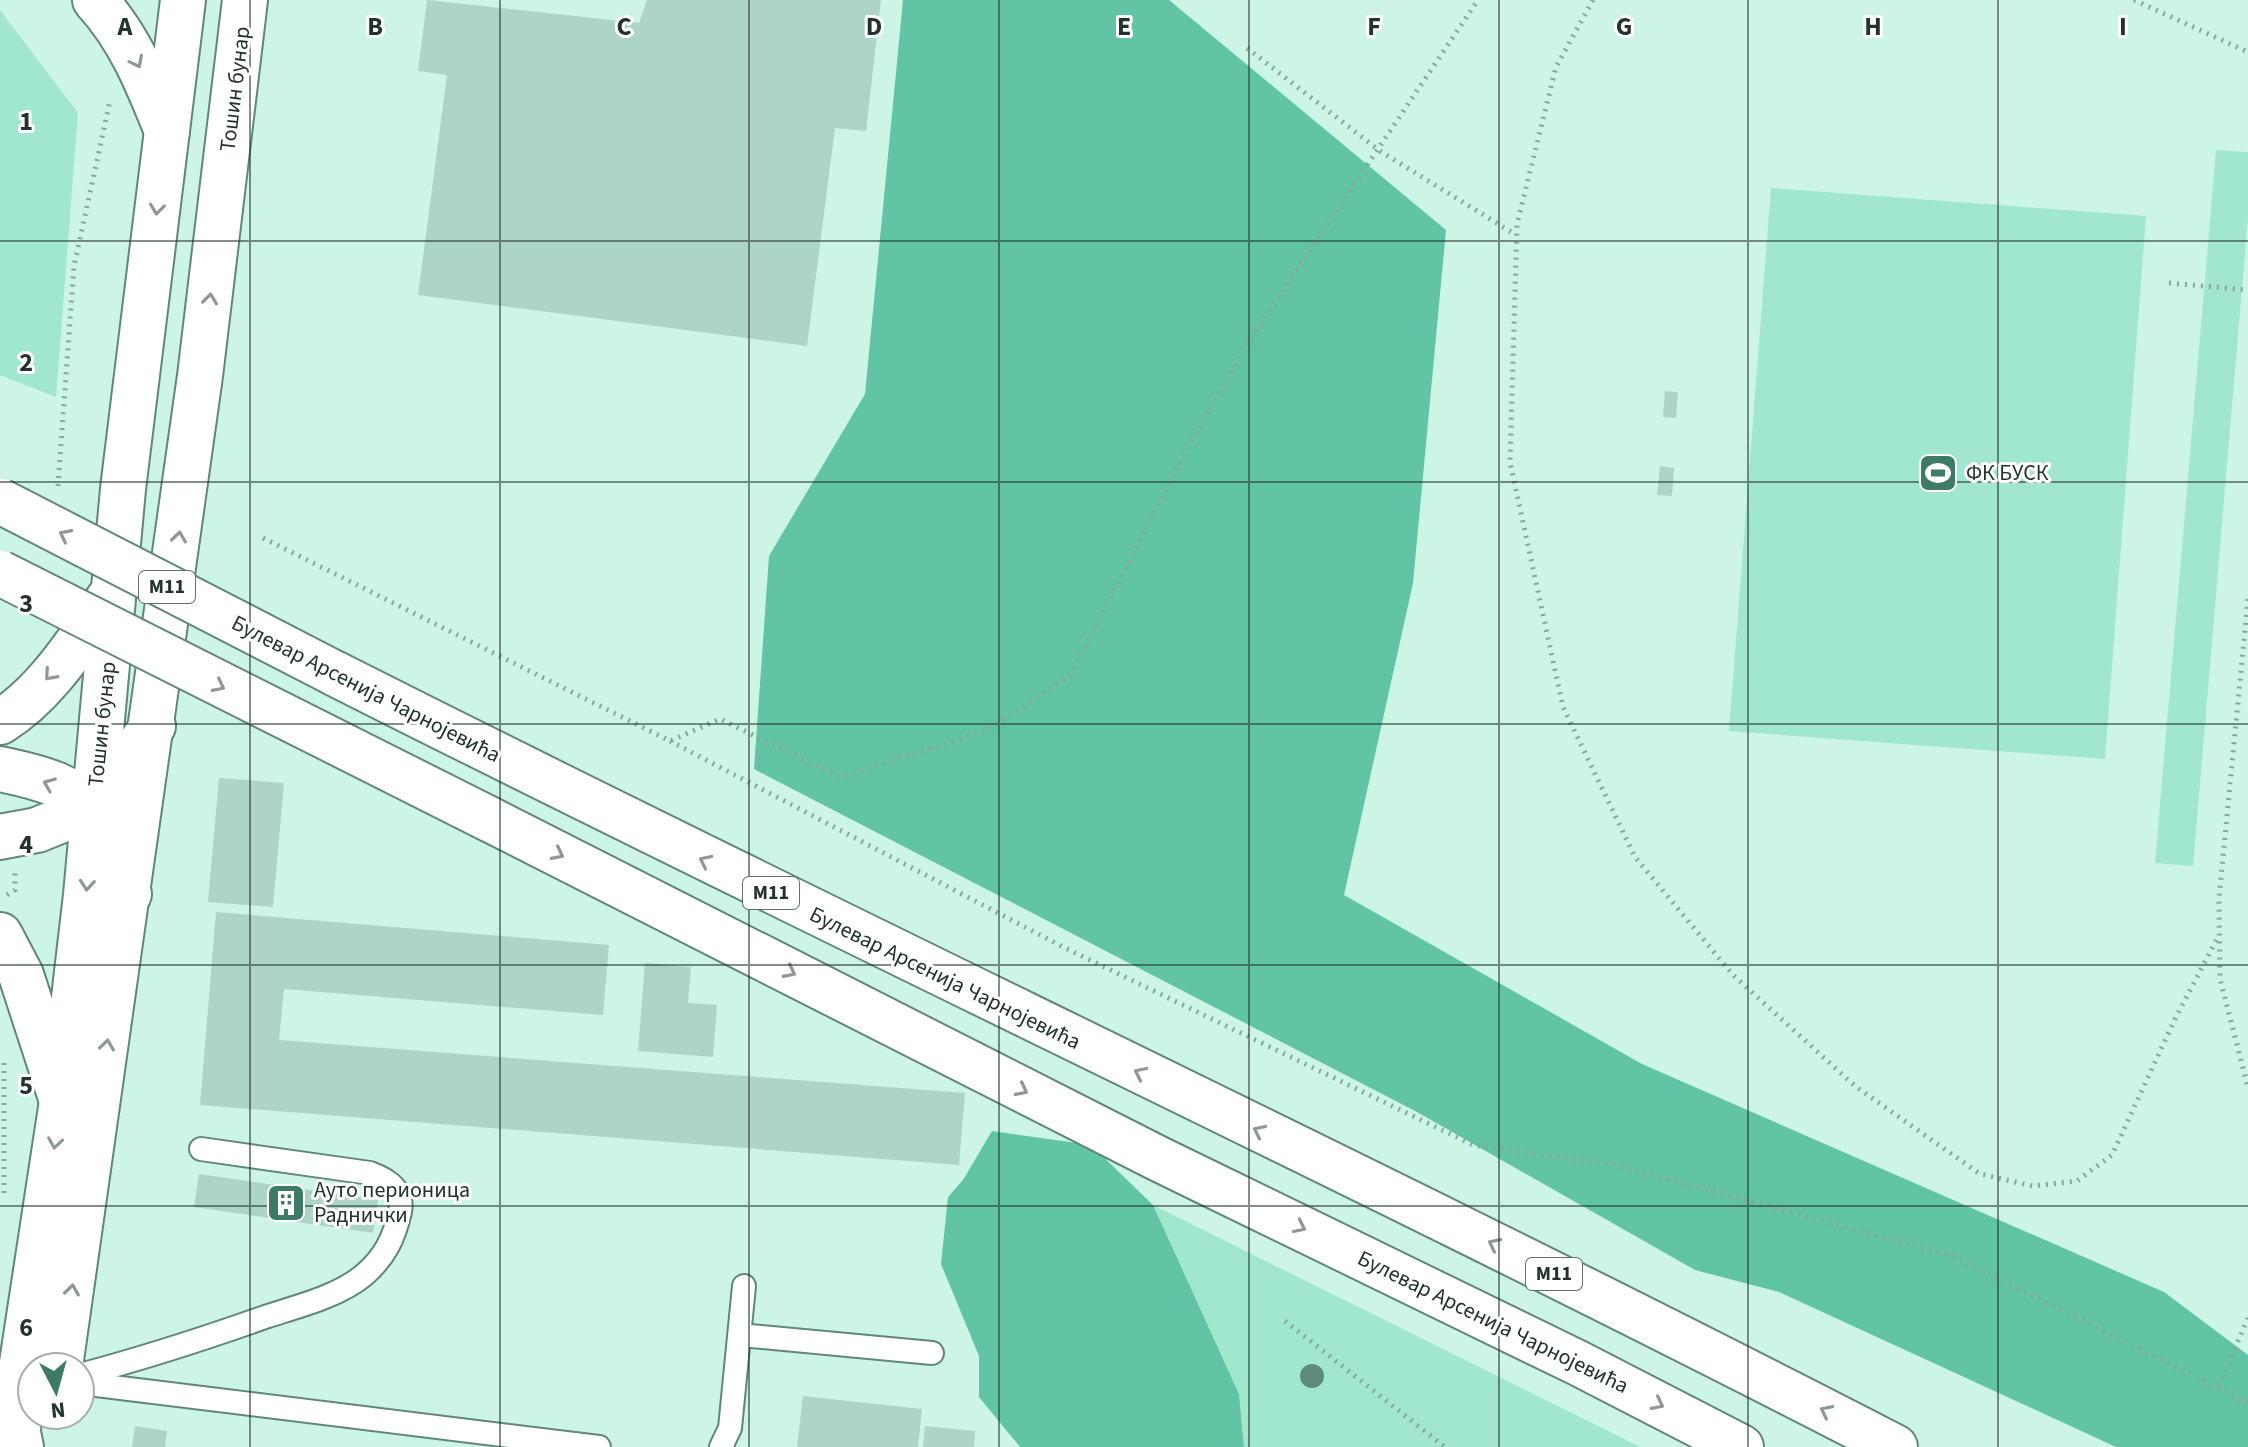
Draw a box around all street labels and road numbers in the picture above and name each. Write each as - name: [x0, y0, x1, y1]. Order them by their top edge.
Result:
- street label: Тошин бунар: [211, 25, 259, 153]
- road number: M11: [139, 571, 195, 603]
- street label: Булевар Арсенија Чарнојевића: [226, 607, 506, 771]
- street label: Тошин бунар: [80, 660, 124, 788]
- road number: M11: [743, 877, 799, 909]
- street label: Булевар Арсенија Чарнојевића: [804, 898, 1086, 1058]
- street label: Булевар Арсенија Чарнојевића: [1352, 1242, 1634, 1402]
- road number: M11: [1526, 1258, 1582, 1290]

